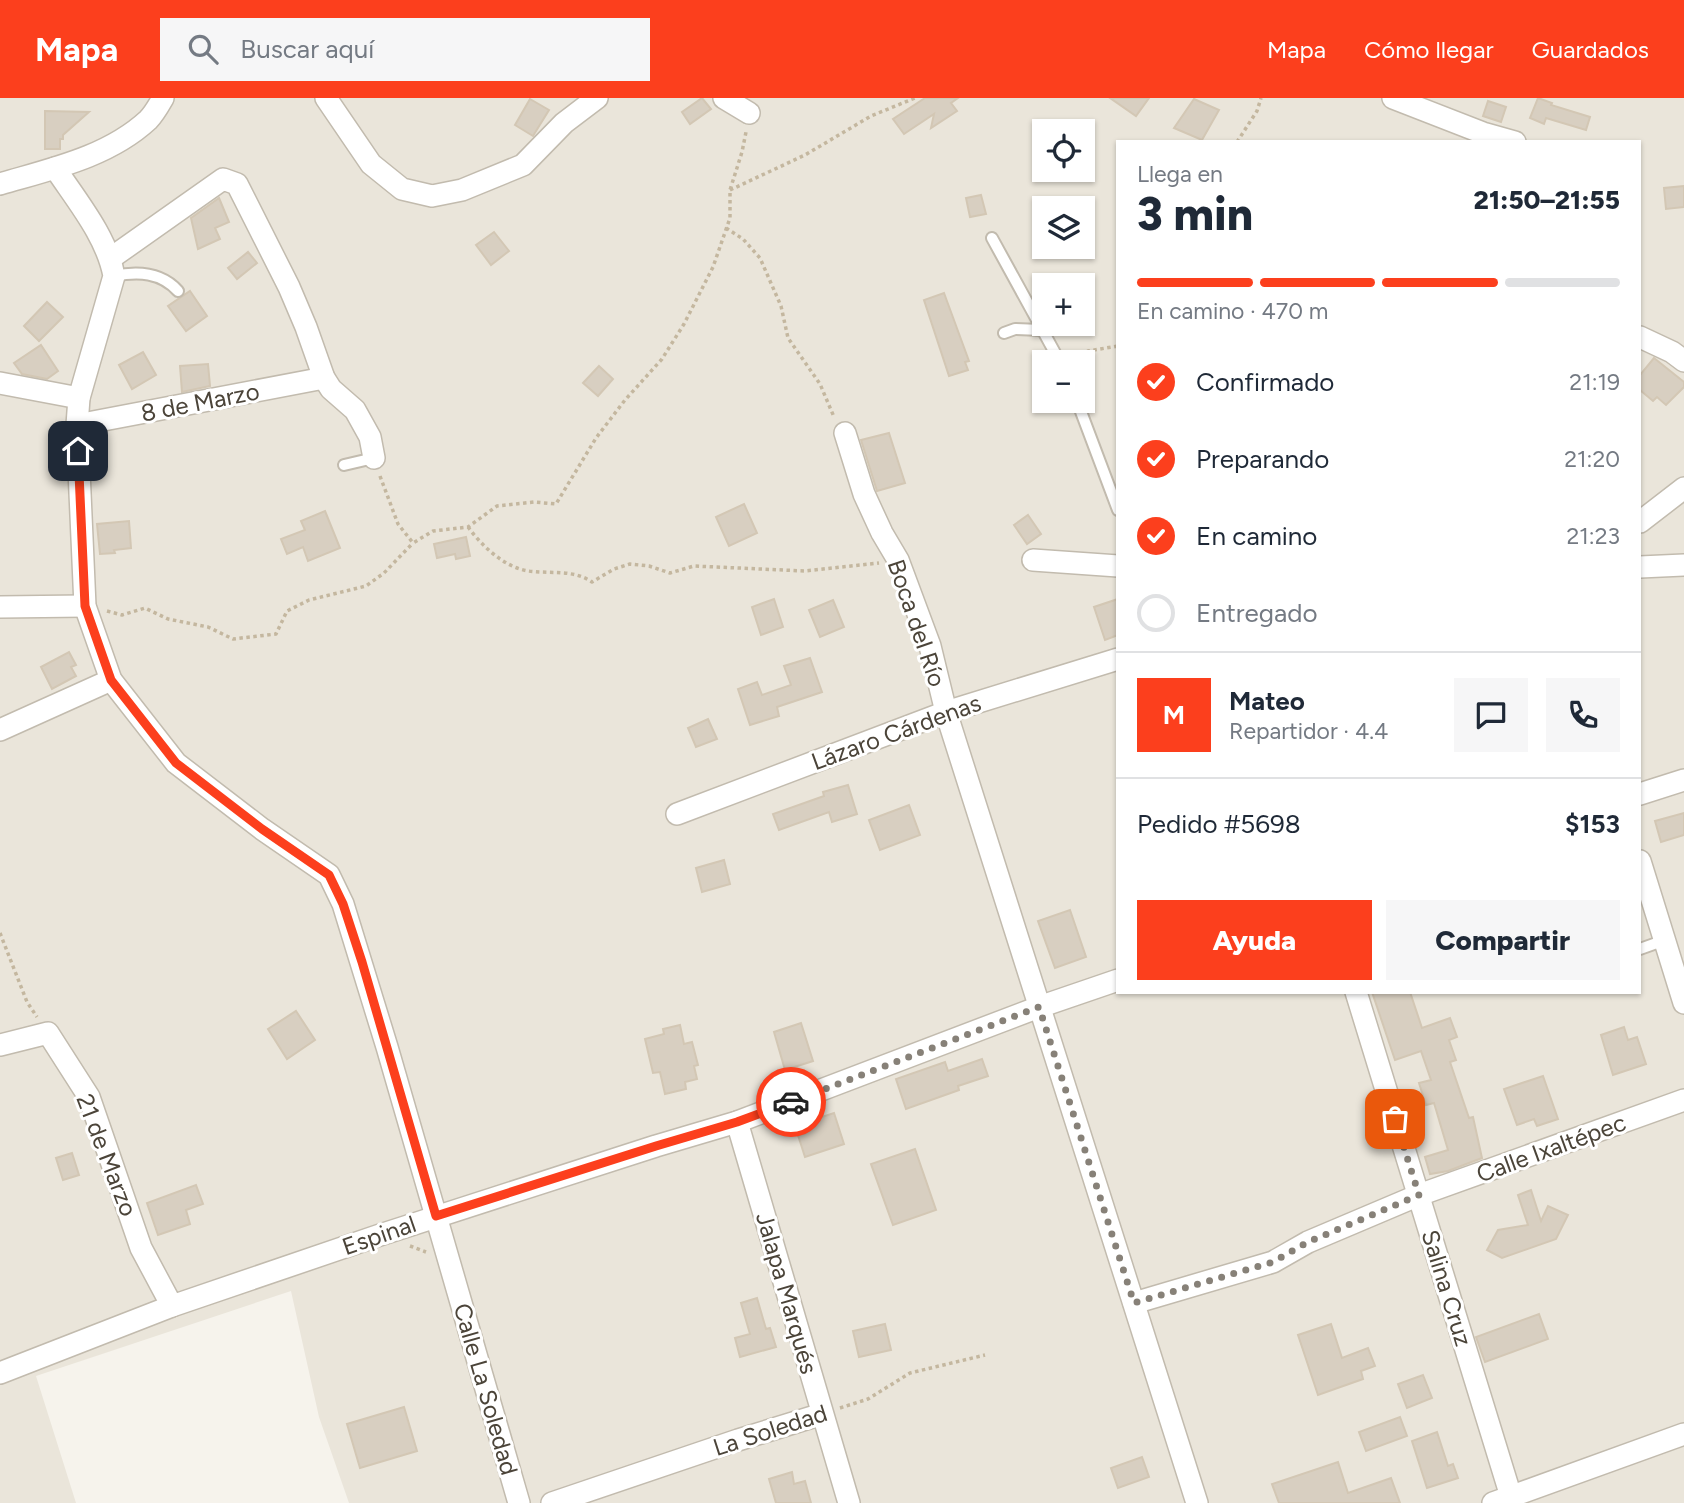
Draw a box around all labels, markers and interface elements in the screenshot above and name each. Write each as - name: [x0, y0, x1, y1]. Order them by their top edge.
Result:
- search box: [160, 18, 650, 81]
- text: Mapa: [35, 30, 118, 69]
- icon: search: [184, 30, 222, 68]
- text: Buscar aquí: [240, 33, 374, 65]
- text: Mapa: [1267, 35, 1326, 64]
- text: Cómo llegar: [1364, 35, 1494, 64]
- text: Guardados: [1532, 35, 1649, 64]
- map controls: [1032, 119, 1095, 413]
- button: locate: [1032, 119, 1095, 182]
- text: Llega en: [1137, 160, 1223, 188]
- text: 21:50–21:55: [1474, 184, 1620, 216]
- text: 3 min: [1137, 186, 1253, 242]
- button: layers: [1032, 196, 1095, 259]
- button: +: [1032, 273, 1095, 336]
- text: En camino · 470 m: [1137, 297, 1328, 325]
- button: −: [1032, 350, 1095, 413]
- icon: check: [1137, 363, 1175, 401]
- text: Confirmado: [1196, 366, 1334, 398]
- text: 21:19: [1569, 368, 1620, 396]
- street label: 8 de Marzo: [138, 376, 262, 428]
- pin: [48, 421, 108, 481]
- icon: home: [59, 432, 97, 470]
- icon: check: [1137, 440, 1175, 478]
- text: Preparando: [1196, 443, 1329, 475]
- text: 21:20: [1564, 445, 1620, 473]
- icon: check: [1137, 517, 1175, 555]
- text: En camino: [1196, 520, 1317, 552]
- text: 21:23: [1566, 522, 1620, 550]
- street label: Boca del Río: [882, 556, 952, 690]
- text: Entregado: [1196, 597, 1318, 629]
- button: chat: [1454, 678, 1528, 752]
- button: phone: [1546, 678, 1620, 752]
- text: Mateo: [1229, 685, 1305, 717]
- street label: Lázaro Cárdenas: [807, 688, 985, 776]
- text: M: [1163, 699, 1185, 731]
- text: Repartidor · 4.4: [1229, 717, 1388, 745]
- text: Pedido #5698: [1137, 808, 1301, 840]
- text: $153: [1565, 808, 1620, 840]
- button: Ayuda: [1137, 900, 1372, 980]
- button: Compartir: [1386, 900, 1620, 980]
- courier: [756, 1067, 826, 1137]
- icon: car: [772, 1083, 810, 1121]
- pin: [1365, 1089, 1425, 1149]
- street label: 21 de Marzo: [70, 1090, 144, 1220]
- icon: bag: [1376, 1100, 1414, 1138]
- street label: Calle Ixaltépec: [1472, 1108, 1630, 1188]
- street label: Espinal: [338, 1209, 420, 1261]
- street label: Jalapa Marqués: [750, 1209, 824, 1377]
- street label: Salina Cruz: [1416, 1226, 1478, 1350]
- street label: Calle La Soledad: [448, 1300, 524, 1478]
- street label: La Soledad: [709, 1398, 831, 1462]

